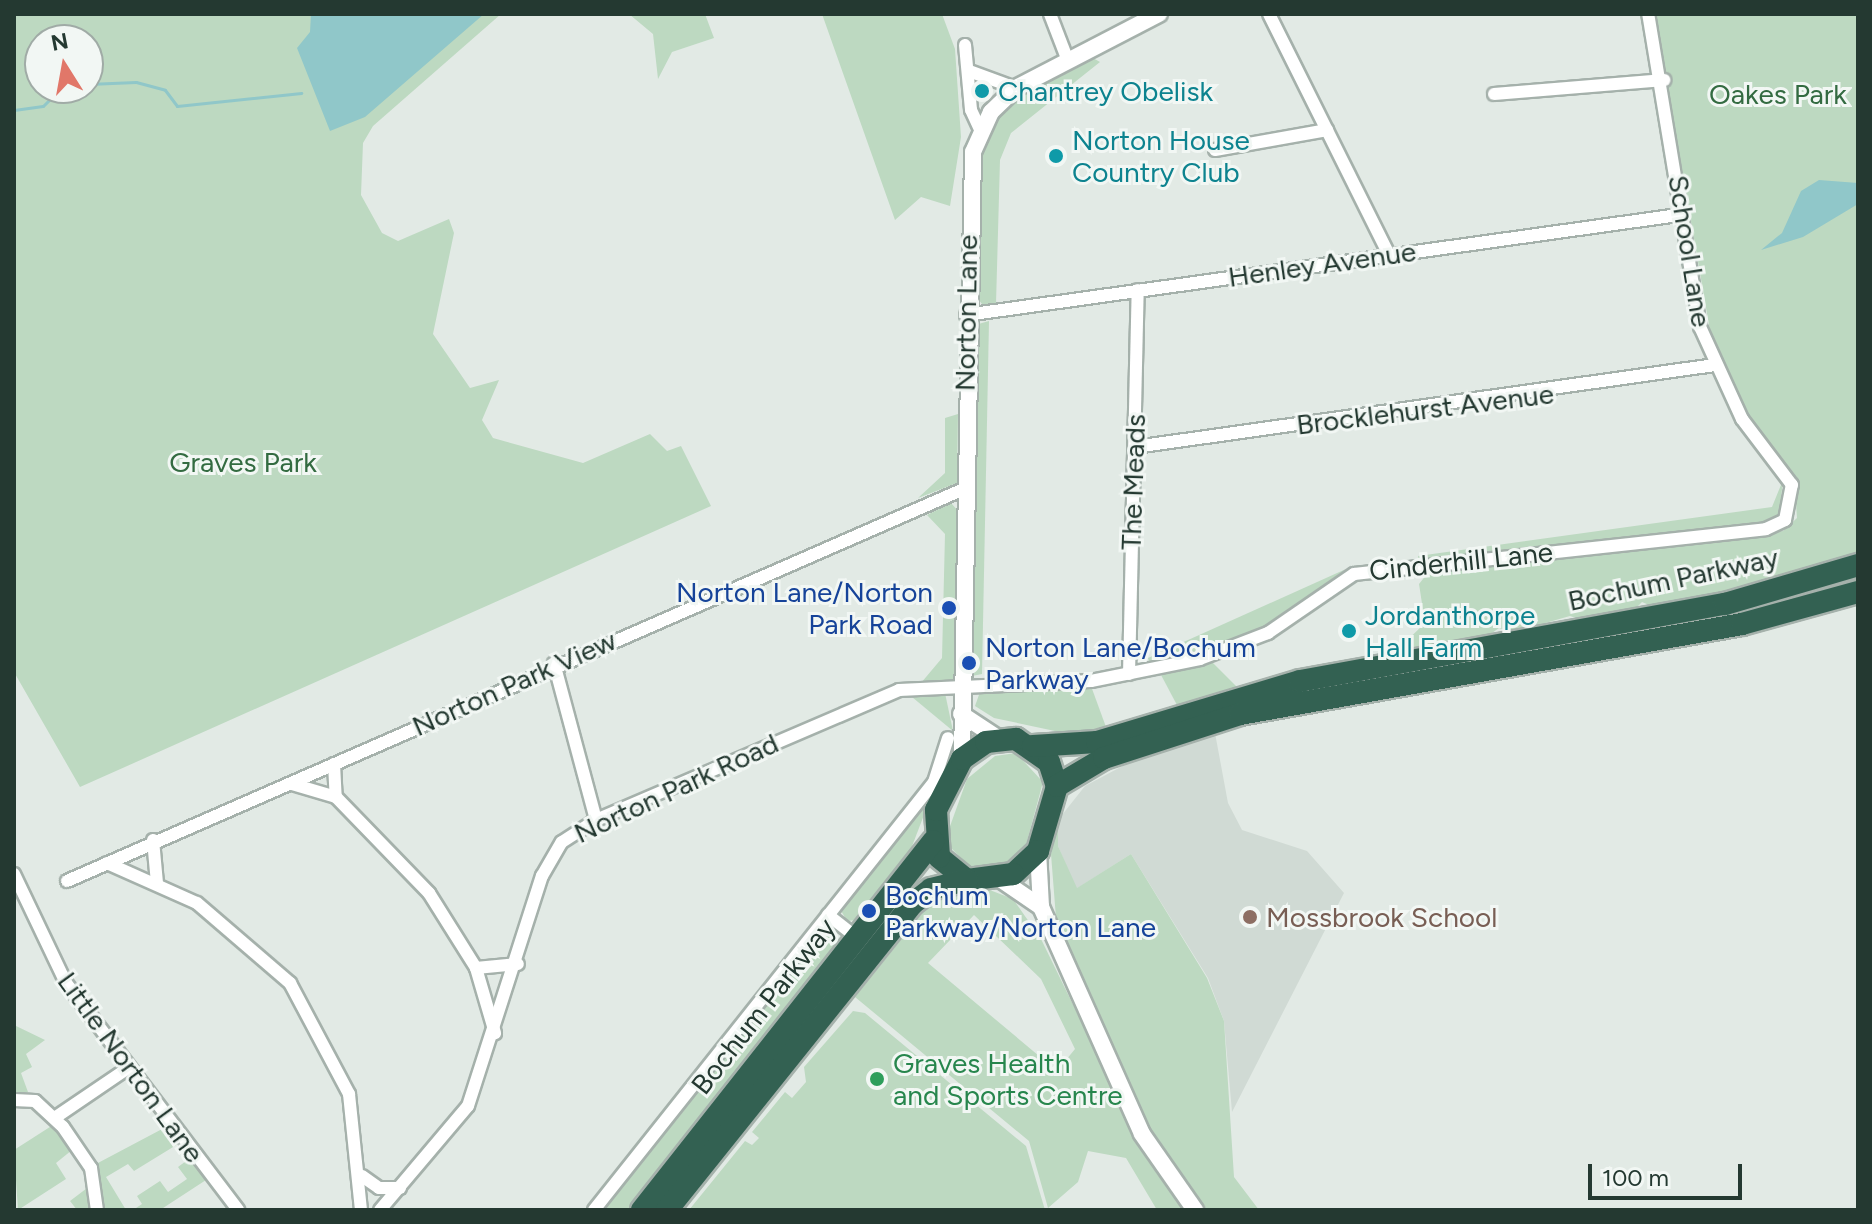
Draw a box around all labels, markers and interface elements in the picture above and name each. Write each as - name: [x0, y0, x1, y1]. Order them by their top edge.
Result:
- north arrow: [24, 24, 104, 104]
- text: N: [49, 27, 71, 57]
- place label: Chantrey Obelisk: [998, 74, 1213, 108]
- park label: Oakes Park: [1709, 77, 1847, 111]
- marker: Chantrey Obelisk: [973, 82, 991, 100]
- place label: Norton House Country Club: [1072, 123, 1250, 189]
- marker: Norton House Country Club: [1047, 147, 1065, 165]
- street label: School Lane: [1661, 173, 1719, 329]
- street label: Henley Avenue: [1226, 234, 1418, 294]
- street label: Norton Lane: [948, 235, 984, 391]
- street label: Brocklehurst Avenue: [1294, 377, 1556, 441]
- street label: The Meads: [1114, 413, 1152, 551]
- park label: Graves Park: [169, 445, 317, 479]
- street label: Cinderhill Lane: [1367, 535, 1555, 587]
- street label: Bochum Parkway: [1565, 540, 1781, 618]
- place label: Norton Lane/Norton Park Road: [676, 575, 933, 641]
- place label: Jordanthorpe Hall Farm: [1365, 598, 1535, 664]
- marker: Norton Lane/Norton Park Road: [940, 599, 958, 617]
- marker: Jordanthorpe Hall Farm: [1340, 622, 1358, 640]
- street label: Norton Park View: [407, 623, 621, 743]
- place label: Norton Lane/Bochum Parkway: [985, 630, 1256, 696]
- marker: Norton Lane/Bochum Parkway: [960, 654, 978, 672]
- street label: Norton Park Road: [569, 726, 783, 850]
- place label: Bochum Parkway/Norton Lane: [885, 878, 1156, 944]
- place label: Mossbrook School: [1266, 900, 1497, 934]
- marker: Bochum Parkway/Norton Lane: [860, 902, 878, 920]
- marker: Mossbrook School: [1241, 908, 1259, 926]
- street label: Bochum Parkway: [684, 911, 842, 1101]
- street label: Little Norton Lane: [51, 965, 211, 1169]
- place label: Graves Health and Sports Centre: [893, 1046, 1123, 1112]
- marker: Graves Health and Sports Centre: [868, 1070, 886, 1088]
- scale bar: [1592, 1148, 1746, 1198]
- text: 100 m: [1602, 1163, 1669, 1192]

